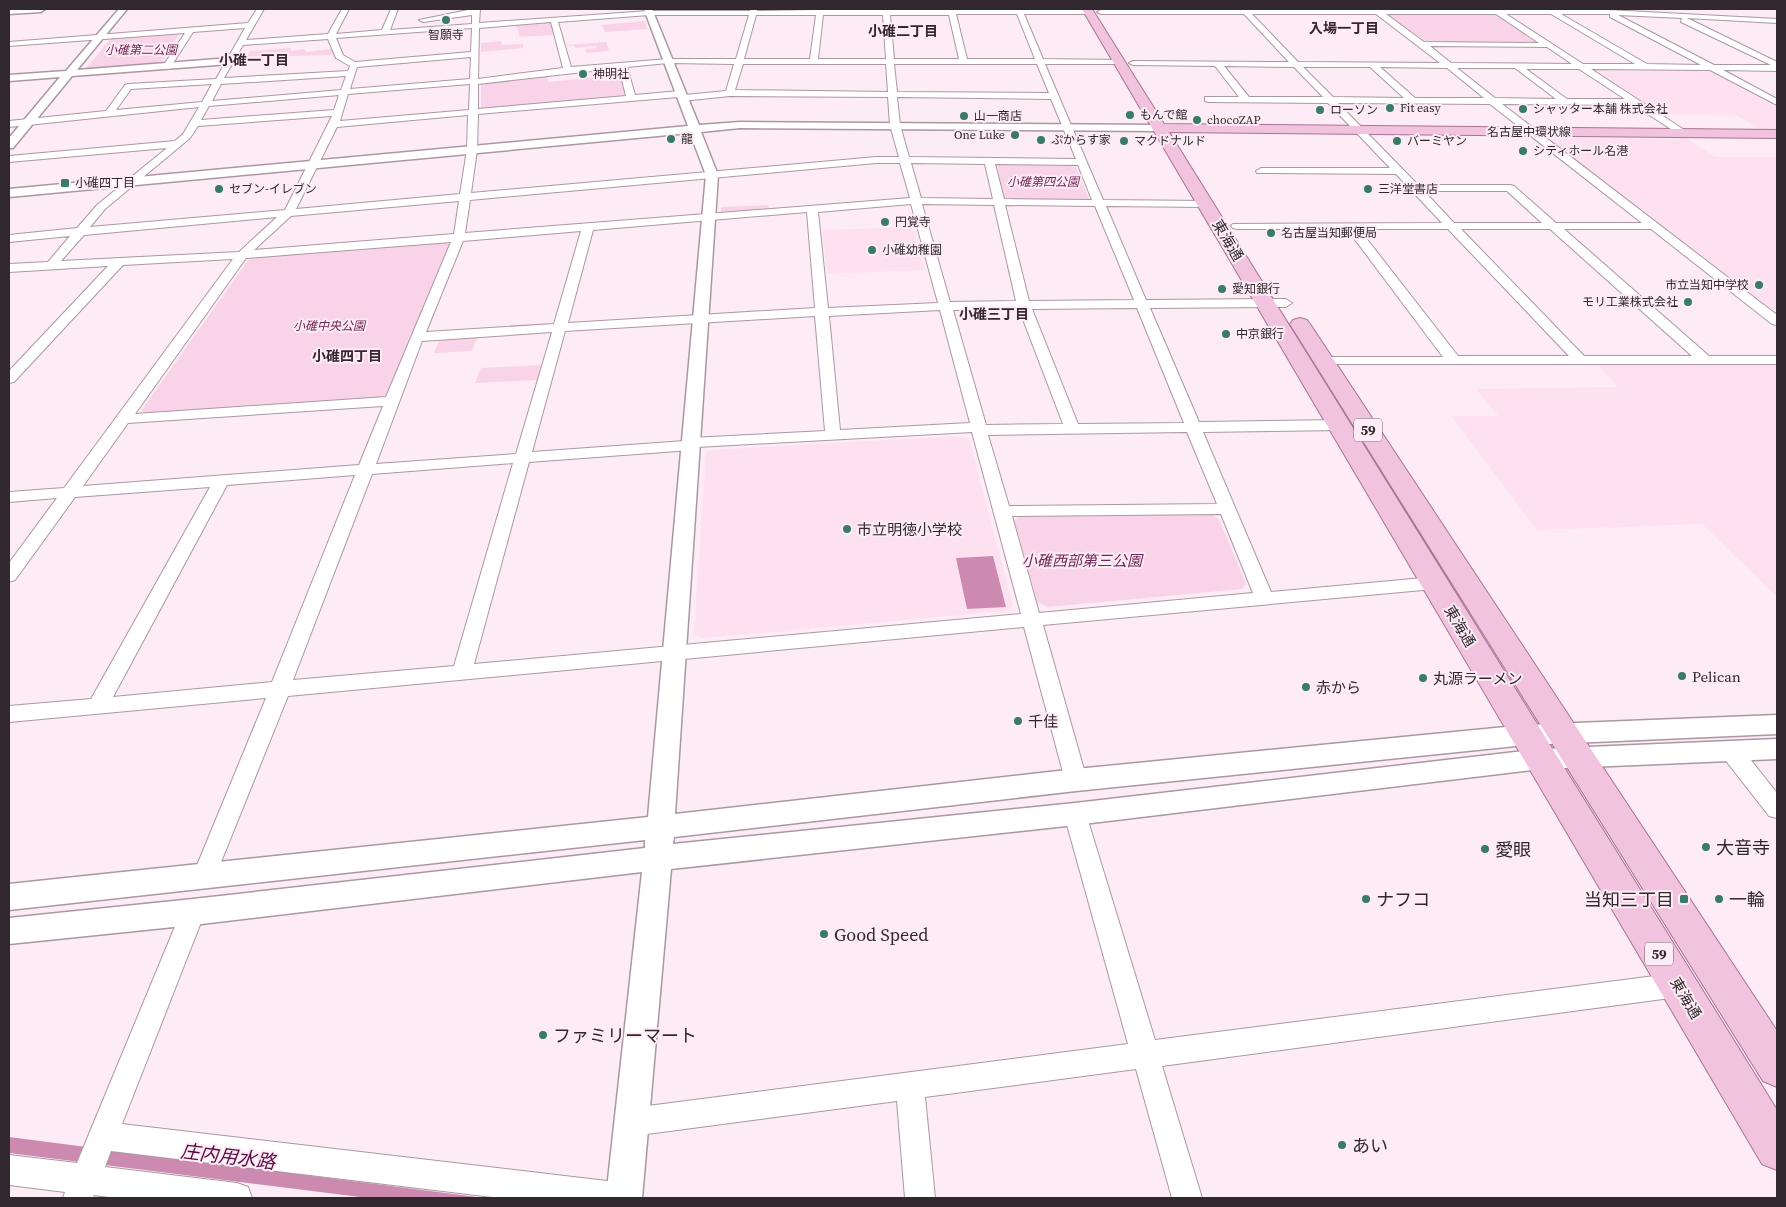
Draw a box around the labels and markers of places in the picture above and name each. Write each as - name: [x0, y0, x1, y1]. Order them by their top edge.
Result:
- marker: 智願寺: [440, 14, 452, 26]
- place label: 智願寺: [428, 27, 464, 43]
- place label: 神明社: [593, 66, 629, 82]
- marker: 神明社: [577, 68, 589, 80]
- place label: Fit easy: [1400, 100, 1441, 116]
- place label: シャッター本舗 株式会社: [1533, 101, 1668, 117]
- place label: ローソン: [1330, 102, 1378, 118]
- marker: Fit easy: [1384, 102, 1396, 114]
- marker: シャッター本舗 株式会社: [1517, 103, 1529, 115]
- marker: ローソン: [1314, 104, 1326, 116]
- place label: もんで館: [1140, 107, 1187, 123]
- place label: 山一商店: [974, 108, 1022, 124]
- marker: もんで館: [1124, 109, 1136, 121]
- marker: 山一商店: [958, 110, 970, 122]
- place label: chocoZAP: [1207, 112, 1261, 128]
- marker: chocoZAP: [1191, 114, 1203, 126]
- place label: One Luke: [954, 127, 1005, 143]
- marker: One Luke: [1009, 129, 1021, 141]
- place label: 龍: [681, 131, 693, 147]
- place label: ぷからす家: [1051, 132, 1111, 148]
- marker: 龍: [665, 133, 677, 145]
- place label: マクドナルド: [1134, 133, 1206, 149]
- place label: バーミヤン: [1407, 133, 1467, 149]
- marker: ぷからす家: [1035, 134, 1047, 146]
- marker: マクドナルド: [1118, 135, 1130, 147]
- marker: バーミヤン: [1391, 135, 1403, 147]
- place label: シティホール名港: [1533, 143, 1628, 159]
- marker: シティホール名港: [1517, 145, 1529, 157]
- place label: 小碓四丁目: [75, 175, 135, 191]
- marker: 小碓四丁目: [59, 177, 71, 189]
- place label: セブン-イレブン: [229, 181, 317, 197]
- place label: 三洋堂書店: [1378, 181, 1438, 197]
- marker: セブン-イレブン: [213, 183, 225, 195]
- marker: 三洋堂書店: [1362, 183, 1374, 195]
- place label: 円覚寺: [895, 214, 931, 230]
- marker: 円覚寺: [879, 216, 891, 228]
- place label: 名古屋当知郵便局: [1281, 225, 1377, 241]
- marker: 名古屋当知郵便局: [1265, 227, 1277, 239]
- place label: 小碓幼稚園: [882, 242, 942, 258]
- marker: 小碓幼稚園: [866, 244, 878, 256]
- place label: 市立当知中学校: [1665, 277, 1749, 293]
- marker: 市立当知中学校: [1753, 279, 1765, 291]
- place label: 愛知銀行: [1232, 281, 1280, 297]
- marker: 愛知銀行: [1216, 283, 1228, 295]
- place label: モリ工業株式会社: [1582, 294, 1678, 310]
- marker: モリ工業株式会社: [1682, 296, 1694, 308]
- place label: 中京銀行: [1236, 326, 1284, 342]
- marker: 中京銀行: [1220, 328, 1232, 340]
- place label: 市立明徳小学校: [857, 519, 962, 540]
- marker: 市立明徳小学校: [841, 523, 853, 535]
- place label: Pelican: [1692, 666, 1741, 687]
- place label: 丸源ラーメン: [1433, 668, 1522, 689]
- marker: Pelican: [1676, 670, 1688, 682]
- marker: 丸源ラーメン: [1417, 672, 1429, 684]
- place label: 赤から: [1316, 677, 1361, 698]
- marker: 赤から: [1300, 681, 1312, 693]
- place label: 千佳: [1028, 711, 1058, 732]
- marker: 千佳: [1012, 715, 1024, 727]
- place label: 大音寺: [1716, 835, 1770, 860]
- place label: 愛眼: [1495, 837, 1531, 862]
- marker: 大音寺: [1700, 841, 1712, 853]
- marker: 愛眼: [1479, 843, 1491, 855]
- place label: ナフコ: [1376, 887, 1430, 912]
- place label: 当知三丁目: [1584, 887, 1674, 912]
- place label: 一輪: [1729, 887, 1765, 912]
- marker: ナフコ: [1360, 893, 1372, 905]
- marker: 当知三丁目: [1678, 893, 1690, 905]
- marker: 一輪: [1713, 893, 1725, 905]
- place label: Good Speed: [834, 922, 929, 947]
- marker: Good Speed: [818, 928, 830, 940]
- place label: ファミリーマート: [553, 1023, 697, 1048]
- marker: ファミリーマート: [537, 1029, 549, 1041]
- place label: あい: [1352, 1133, 1388, 1158]
- marker: あい: [1336, 1139, 1348, 1151]

